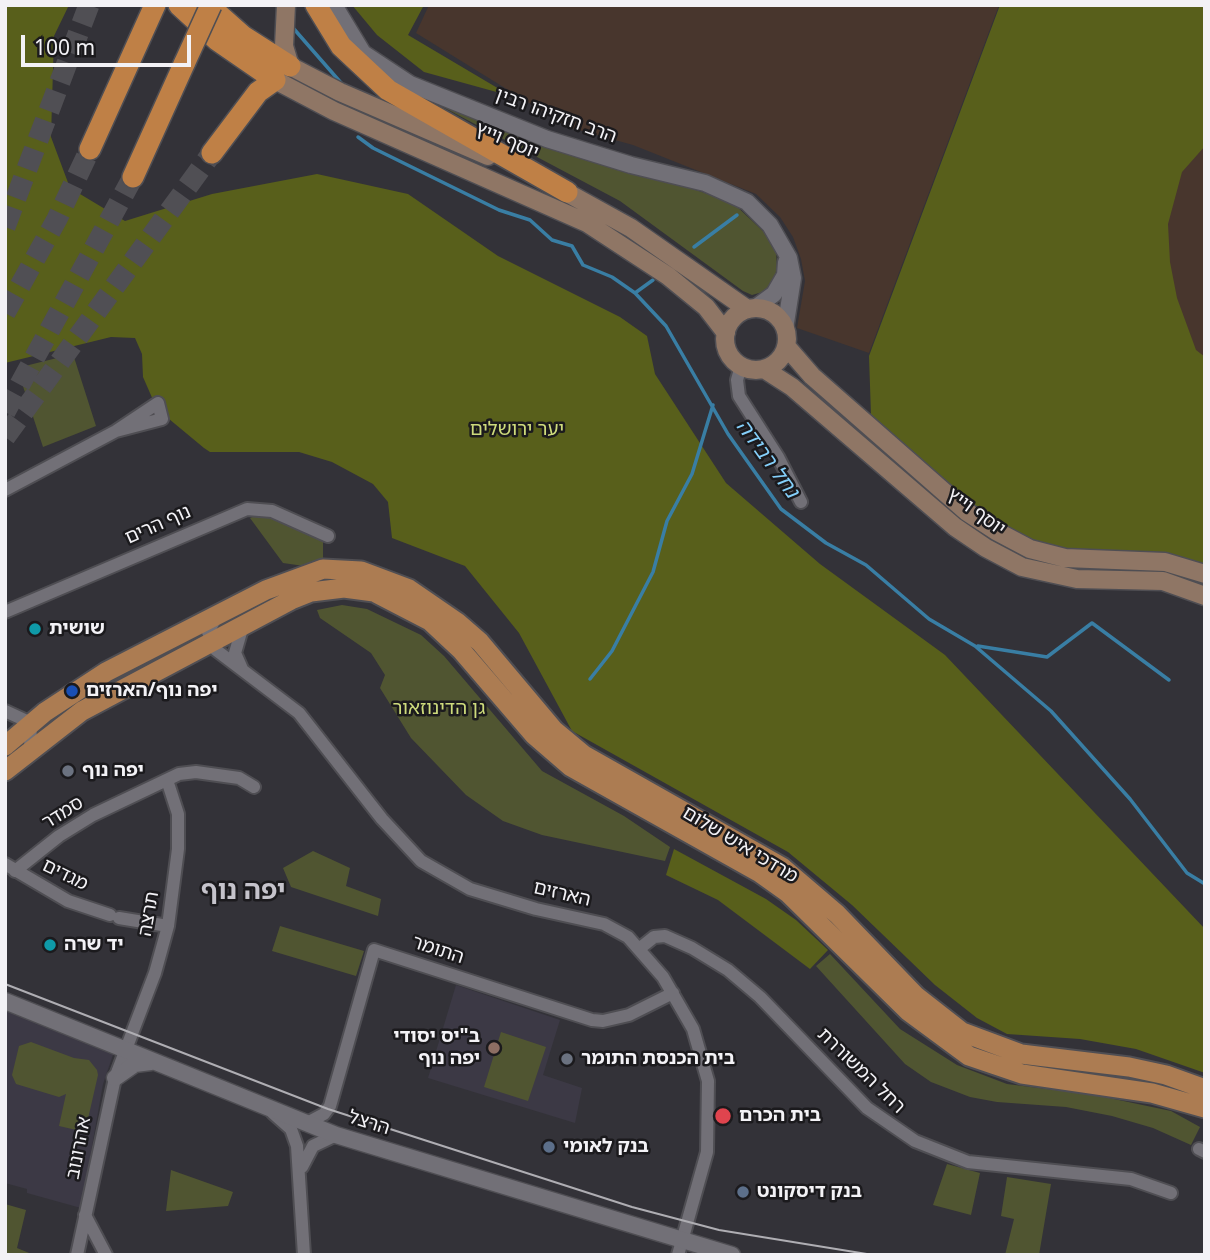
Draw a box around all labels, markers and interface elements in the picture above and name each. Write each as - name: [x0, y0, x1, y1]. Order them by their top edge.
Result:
- scale bar: [24, 21, 194, 65]
- text: 100 m: [34, 33, 95, 61]
- street label: הרב חזקיהו רבין: [492, 84, 620, 148]
- street label: יוסף וייץ: [472, 118, 542, 164]
- water label: נחל רבידה: [730, 415, 804, 503]
- park label: יער ירושלים: [470, 419, 564, 441]
- street label: יוסף וייץ: [942, 483, 1010, 541]
- street label: נוף הרים: [122, 500, 194, 550]
- place label: שושית: [49, 618, 105, 640]
- marker: שושית: [27, 621, 43, 637]
- place label: יפה נוף/הארזים: [86, 680, 217, 702]
- marker: יפה נוף/הארזים: [64, 683, 80, 699]
- park label: גן הדינוזאור: [393, 698, 485, 720]
- place label: יפה נוף: [82, 760, 144, 782]
- marker: יפה נוף: [60, 763, 76, 779]
- street label: סמדר: [38, 792, 88, 834]
- street label: מרדכי איש שלום: [678, 802, 802, 888]
- street label: מגדים: [38, 854, 92, 896]
- district label: יפה נוף: [201, 876, 285, 908]
- street label: הארזים: [531, 876, 593, 912]
- street label: תרצה: [134, 890, 164, 938]
- street label: התומר: [409, 931, 467, 969]
- place label: יד שרה: [64, 934, 124, 956]
- marker: יד שרה: [42, 937, 58, 953]
- street label: רחל המשוררת: [812, 1023, 910, 1119]
- place label: ב"יס יסודי יפה נוף: [393, 1026, 480, 1070]
- marker: ב"יס יסודי יפה נוף: [486, 1040, 502, 1056]
- place label: בית הכנסת התומר: [581, 1048, 735, 1070]
- marker: בית הכנסת התומר: [559, 1051, 575, 1067]
- place label: בית הכרם: [739, 1105, 821, 1127]
- street label: הרצל: [345, 1106, 393, 1140]
- marker: בית הכרם: [713, 1106, 733, 1126]
- street label: אהרונוב: [62, 1115, 96, 1181]
- place label: בנק לאומי: [563, 1136, 649, 1158]
- marker: בנק לאומי: [541, 1139, 557, 1155]
- place label: בנק דיסקונט: [757, 1181, 862, 1203]
- marker: בנק דיסקונט: [735, 1184, 751, 1200]

